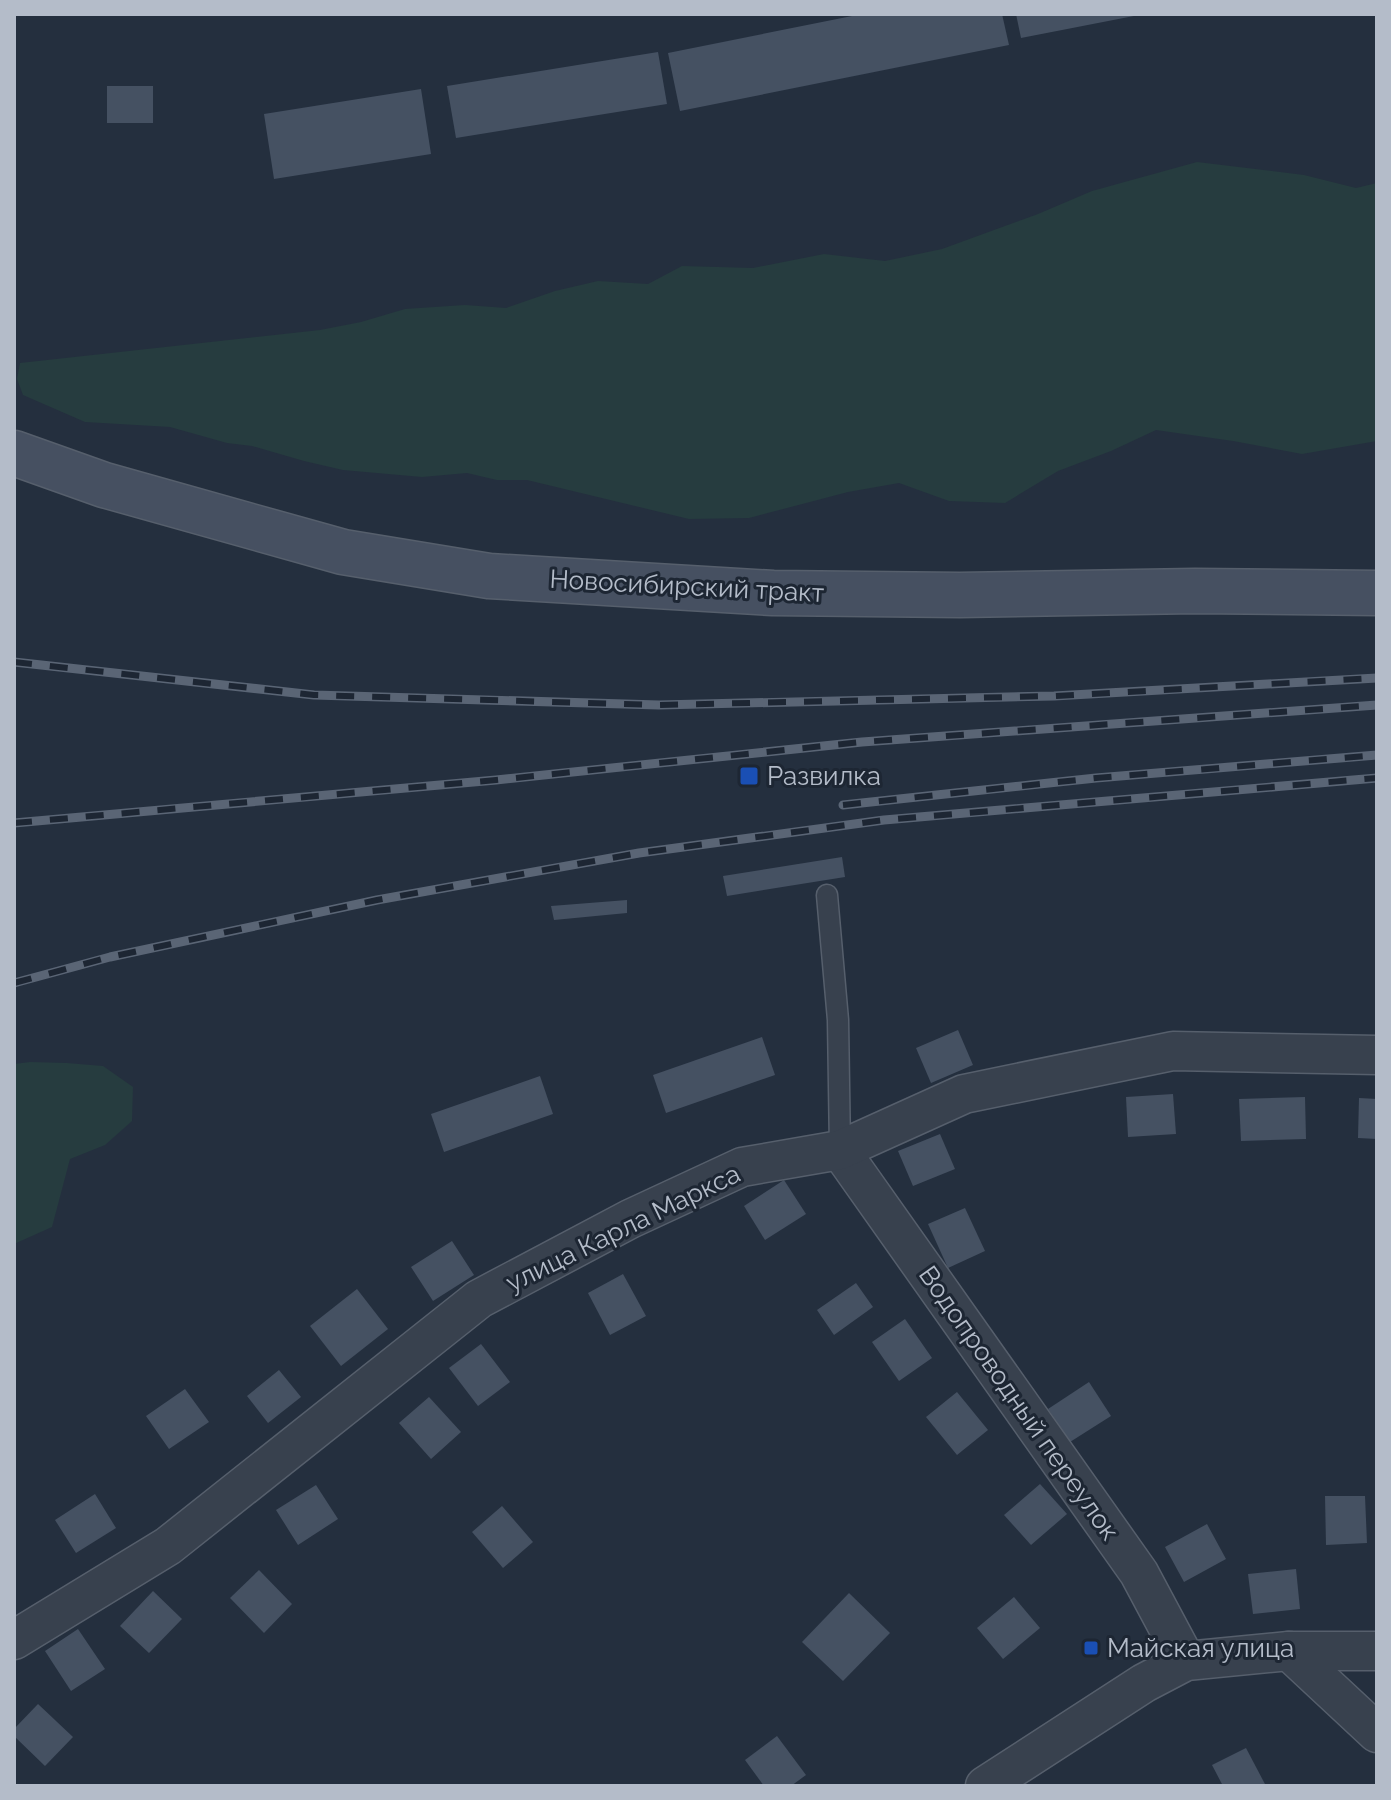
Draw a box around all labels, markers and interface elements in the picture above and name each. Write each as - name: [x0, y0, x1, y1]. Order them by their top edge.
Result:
- street label: Новосибирский тракт: [549, 564, 825, 608]
- place label: Развилка: [767, 761, 881, 791]
- marker: Развилка: [738, 765, 760, 787]
- street label: улица Карла Маркса: [501, 1158, 745, 1298]
- street label: Водопроводный переулок: [913, 1260, 1125, 1546]
- place label: Майская улица: [1107, 1633, 1294, 1663]
- marker: Майская улица: [1082, 1639, 1100, 1657]

